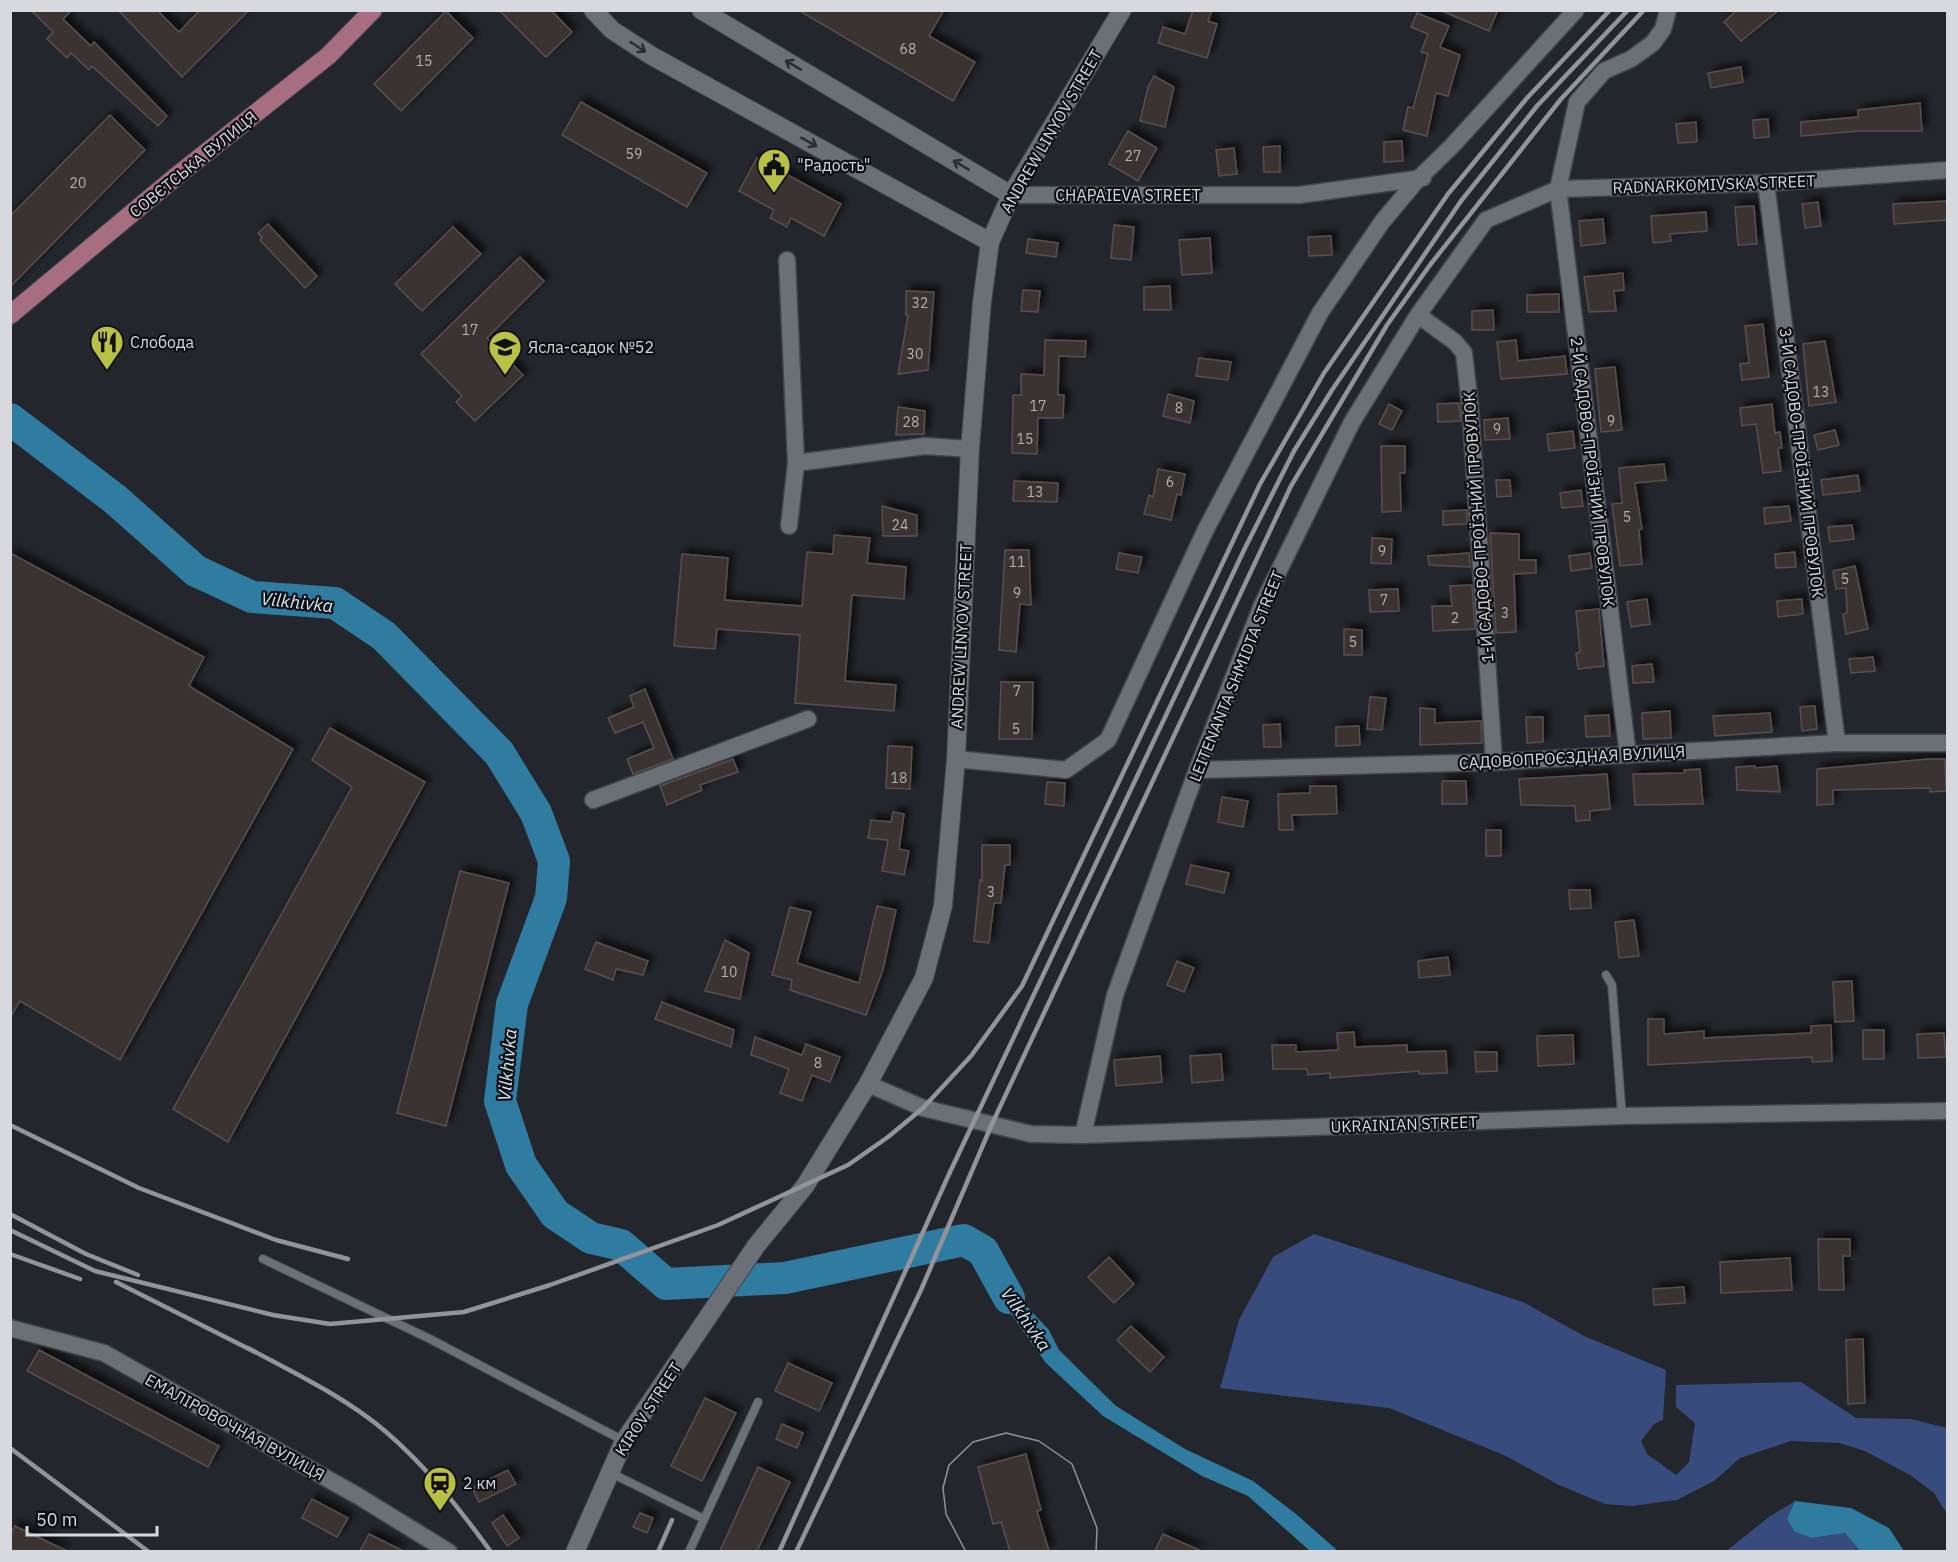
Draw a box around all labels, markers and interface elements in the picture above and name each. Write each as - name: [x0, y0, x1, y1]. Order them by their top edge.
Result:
- house number: 68: [900, 40, 916, 58]
- one-way arrow: [630, 41, 646, 53]
- street label: ANDREW LINYOV STREET: [996, 46, 1106, 216]
- house number: 15: [416, 52, 432, 70]
- one-way arrow: [785, 59, 802, 71]
- street label: СОВЄТСЬКА ВУЛИЦЯ: [125, 106, 261, 222]
- one-way arrow: [799, 137, 817, 148]
- house number: 59: [626, 145, 642, 163]
- public building icon: "Радость": [756, 147, 792, 194]
- house number: 27: [1125, 147, 1141, 165]
- place label: "Радость": [797, 155, 870, 175]
- one-way arrow: [953, 159, 970, 171]
- street label: RADNARKOMIVSKA STREET: [1612, 170, 1816, 198]
- house number: 20: [70, 174, 86, 192]
- street label: CHAPAIEVA STREET: [1055, 185, 1201, 205]
- house number: 32: [912, 294, 928, 312]
- house number: 17: [462, 321, 478, 339]
- restaurant icon: Слобода: [89, 324, 125, 371]
- street label: 3-Й САДОВО-ПРОЇЗНИЙ ПРОВУЛОК: [1776, 327, 1828, 599]
- school or university icon: Ясла-садок №52: [487, 329, 523, 376]
- place label: Слобода: [130, 332, 195, 352]
- street label: 2-Й САДОВО-ПРОЇЗНИЙ ПРОВУЛОК: [1567, 336, 1619, 608]
- place label: Ясла-садок №52: [528, 337, 654, 357]
- house number: 30: [907, 345, 923, 363]
- house number: 13: [1813, 383, 1829, 401]
- street label: 1-Й САДОВО-ПРОЇЗНИЙ ПРОВУЛОК: [1459, 391, 1497, 663]
- house number: 17: [1030, 397, 1046, 415]
- house number: 8: [1175, 399, 1183, 417]
- house number: 9: [1607, 412, 1615, 430]
- house number: 28: [903, 413, 919, 431]
- house number: 9: [1493, 420, 1501, 438]
- house number: 15: [1017, 430, 1033, 448]
- house number: 6: [1166, 473, 1174, 491]
- house number: 13: [1027, 483, 1043, 501]
- house number: 5: [1623, 508, 1631, 526]
- house number: 24: [892, 516, 908, 534]
- house number: 9: [1378, 542, 1386, 560]
- street label: ANDREW LINYOV STREET: [946, 543, 976, 729]
- house number: 11: [1009, 553, 1025, 571]
- street label: LEITENANTA SHMIDTA STREET: [1184, 568, 1288, 784]
- house number: 5: [1841, 570, 1849, 588]
- house number: 9: [1013, 584, 1021, 602]
- water label: Vilkhivka: [260, 587, 334, 617]
- house number: 7: [1380, 591, 1388, 609]
- house number: 3: [1501, 604, 1509, 622]
- house number: 2: [1451, 609, 1459, 627]
- house number: 5: [1349, 633, 1357, 651]
- house number: 7: [1013, 682, 1021, 700]
- house number: 5: [1012, 720, 1020, 738]
- street label: САДОВОПРОЄЗДНАЯ ВУЛИЦЯ: [1458, 741, 1686, 773]
- house number: 18: [891, 769, 907, 787]
- house number: 3: [987, 883, 995, 901]
- house number: 10: [721, 963, 737, 981]
- water label: Vilkhivka: [492, 1028, 522, 1102]
- house number: 8: [814, 1054, 822, 1072]
- street label: UKRAINIAN STREET: [1330, 1111, 1478, 1137]
- water label: Vilkhivka: [996, 1283, 1056, 1355]
- street label: KIROV STREET: [610, 1358, 686, 1460]
- street label: ЕМАЛІРОВОЧНАЯ ВУЛИЦЯ: [142, 1369, 328, 1485]
- station icon: 2 км: [422, 1465, 458, 1512]
- place label: 2 км: [463, 1473, 496, 1493]
- scale bar: [27, 1499, 158, 1537]
- text: 50 m: [36, 1508, 78, 1531]

